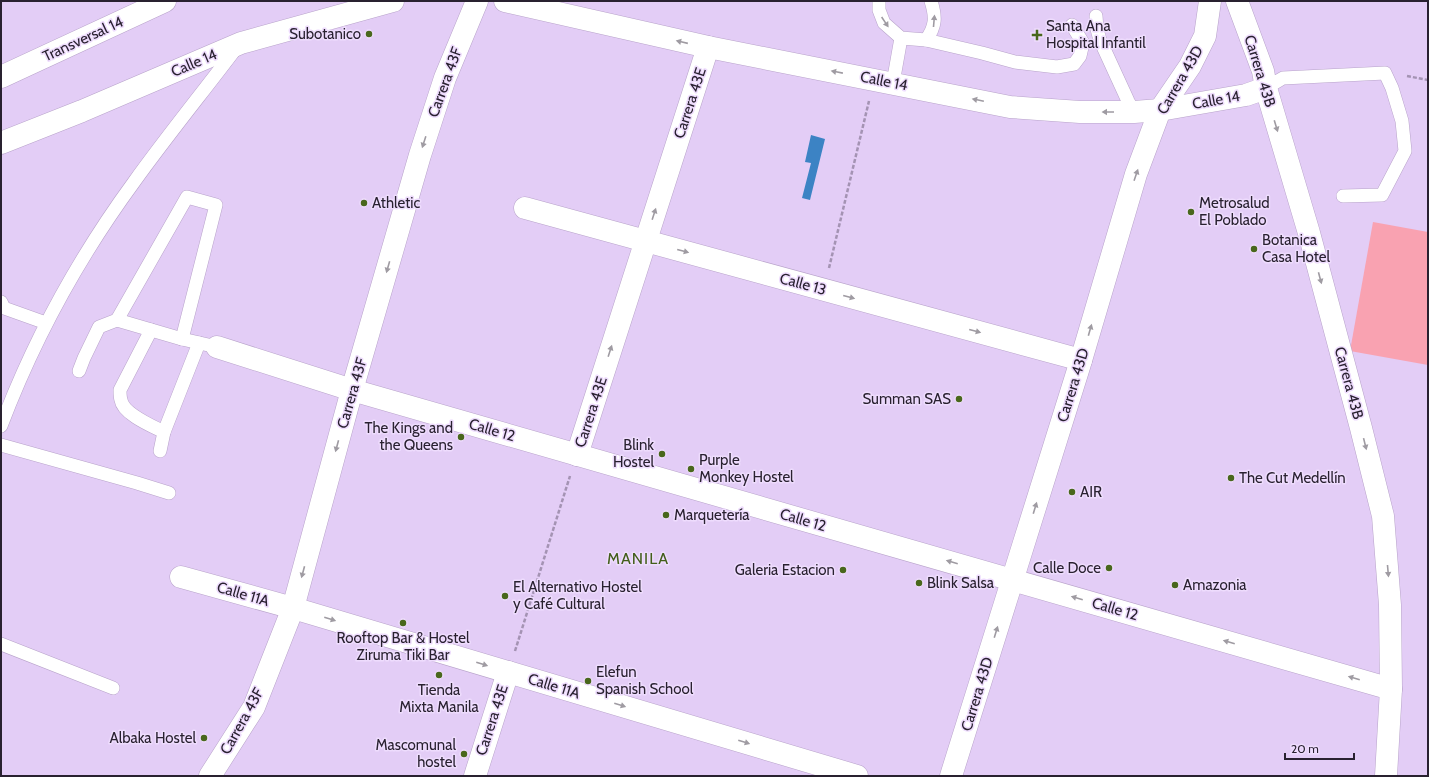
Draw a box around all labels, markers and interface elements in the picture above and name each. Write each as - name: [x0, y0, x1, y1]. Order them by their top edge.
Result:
- street label: Transversal 14: [40, 12, 126, 65]
- one-way arrow: [930, 15, 937, 27]
- one-way arrow: [882, 16, 889, 28]
- place label: Santa Ana Hospital Infantil: [1046, 17, 1146, 52]
- place label: Subotanico: [289, 25, 361, 43]
- marker: Subotanico: [364, 29, 374, 39]
- marker: Santa Ana Hospital Infantil: [1031, 29, 1043, 41]
- street label: Carrera 43B: [1241, 33, 1279, 109]
- one-way arrow: [676, 38, 688, 44]
- street label: Carrera 43D: [1153, 42, 1207, 118]
- street label: Carrera 43F: [424, 44, 466, 119]
- street label: Calle 14: [168, 45, 220, 81]
- street label: Carrera 43E: [670, 65, 710, 141]
- street label: Calle 14: [859, 68, 910, 94]
- one-way arrow: [831, 69, 843, 75]
- street label: Calle 14: [1191, 87, 1242, 113]
- one-way arrow: [972, 97, 985, 103]
- one-way arrow: [1101, 109, 1114, 115]
- one-way arrow: [1273, 120, 1279, 132]
- one-way arrow: [421, 137, 427, 149]
- one-way arrow: [1134, 168, 1140, 180]
- place label: Athletic: [372, 194, 420, 212]
- place label: Metrosalud El Poblado: [1199, 194, 1270, 229]
- marker: Athletic: [359, 198, 369, 208]
- marker: Metrosalud El Poblado: [1186, 207, 1196, 217]
- one-way arrow: [652, 208, 658, 220]
- place label: Botanica Casa Hotel: [1262, 231, 1330, 266]
- marker: Botanica Casa Hotel: [1249, 244, 1259, 254]
- one-way arrow: [678, 248, 690, 254]
- one-way arrow: [385, 261, 391, 273]
- street label: Calle 13: [778, 269, 828, 299]
- one-way arrow: [1317, 272, 1323, 284]
- one-way arrow: [843, 294, 856, 300]
- one-way arrow: [1087, 324, 1093, 336]
- one-way arrow: [969, 328, 981, 334]
- one-way arrow: [608, 345, 614, 357]
- street label: Carrera 43B: [1331, 345, 1367, 421]
- street label: Carrera 43D: [1053, 346, 1093, 424]
- street label: Carrera 43F: [333, 355, 371, 431]
- street label: Carrera 43E: [571, 374, 611, 450]
- place label: Summan SAS: [862, 390, 951, 408]
- marker: Summan SAS: [954, 394, 964, 404]
- street label: Calle 12: [467, 415, 517, 445]
- place label: The Kings and the Queens: [365, 419, 453, 454]
- marker: The Kings and the Queens: [456, 432, 466, 442]
- place label: Blink Hostel: [613, 436, 654, 471]
- one-way arrow: [1363, 438, 1369, 450]
- one-way arrow: [334, 440, 340, 452]
- marker: Blink Hostel: [657, 449, 667, 459]
- place label: Purple Monkey Hostel: [699, 451, 794, 486]
- marker: Purple Monkey Hostel: [686, 464, 696, 474]
- place label: The Cut Medellín: [1239, 469, 1346, 487]
- marker: The Cut Medellín: [1226, 473, 1236, 483]
- place label: AIR: [1080, 483, 1102, 501]
- marker: AIR: [1067, 487, 1077, 497]
- one-way arrow: [1032, 502, 1038, 514]
- street label: Calle 12: [778, 505, 828, 535]
- place label: Marquetería: [674, 506, 750, 524]
- marker: Marquetería: [661, 510, 671, 520]
- district label: MANILA: [607, 549, 669, 568]
- one-way arrow: [946, 559, 958, 565]
- place label: Calle Doce: [1033, 559, 1101, 577]
- place label: Galeria Estacion: [735, 561, 835, 579]
- marker: Calle Doce: [1104, 563, 1114, 573]
- marker: Galeria Estacion: [838, 565, 848, 575]
- one-way arrow: [1384, 565, 1391, 577]
- one-way arrow: [300, 566, 306, 578]
- place label: Blink Salsa: [927, 574, 995, 592]
- place label: Amazonia: [1183, 576, 1247, 594]
- street label: Calle 11A: [215, 578, 272, 610]
- place label: El Alternativo Hostel y Café Cultural: [513, 578, 642, 613]
- marker: Blink Salsa: [914, 578, 924, 588]
- marker: Amazonia: [1170, 580, 1180, 590]
- marker: El Alternativo Hostel y Café Cultural: [500, 591, 510, 601]
- street label: Calle 12: [1090, 594, 1140, 624]
- one-way arrow: [1070, 595, 1083, 601]
- one-way arrow: [324, 616, 336, 622]
- marker: Rooftop Bar & Hostel Ziruma Tiki Bar: [398, 618, 408, 628]
- one-way arrow: [993, 626, 999, 638]
- place label: Rooftop Bar & Hostel Ziruma Tiki Bar: [337, 629, 470, 664]
- one-way arrow: [1222, 639, 1234, 645]
- street label: Carrera 43D: [957, 655, 997, 733]
- one-way arrow: [476, 661, 488, 667]
- place label: Elefun Spanish School: [596, 663, 694, 698]
- marker: Tienda Mixta Manila: [434, 670, 444, 680]
- street label: Calle 11A: [526, 670, 583, 703]
- one-way arrow: [1347, 675, 1359, 681]
- marker: Elefun Spanish School: [583, 676, 593, 686]
- place label: Tienda Mixta Manila: [399, 681, 480, 716]
- street label: Carrera 43E: [472, 682, 512, 758]
- street label: Carrera 43F: [216, 684, 268, 757]
- one-way arrow: [614, 702, 626, 708]
- place label: Albaka Hostel: [110, 729, 196, 747]
- marker: Albaka Hostel: [199, 733, 209, 743]
- scale bar: [1285, 735, 1354, 761]
- place label: Mascomunal hostel: [375, 736, 456, 771]
- one-way arrow: [739, 739, 751, 745]
- text: 20 m: [1291, 741, 1319, 756]
- marker: Mascomunal hostel: [459, 749, 469, 759]

